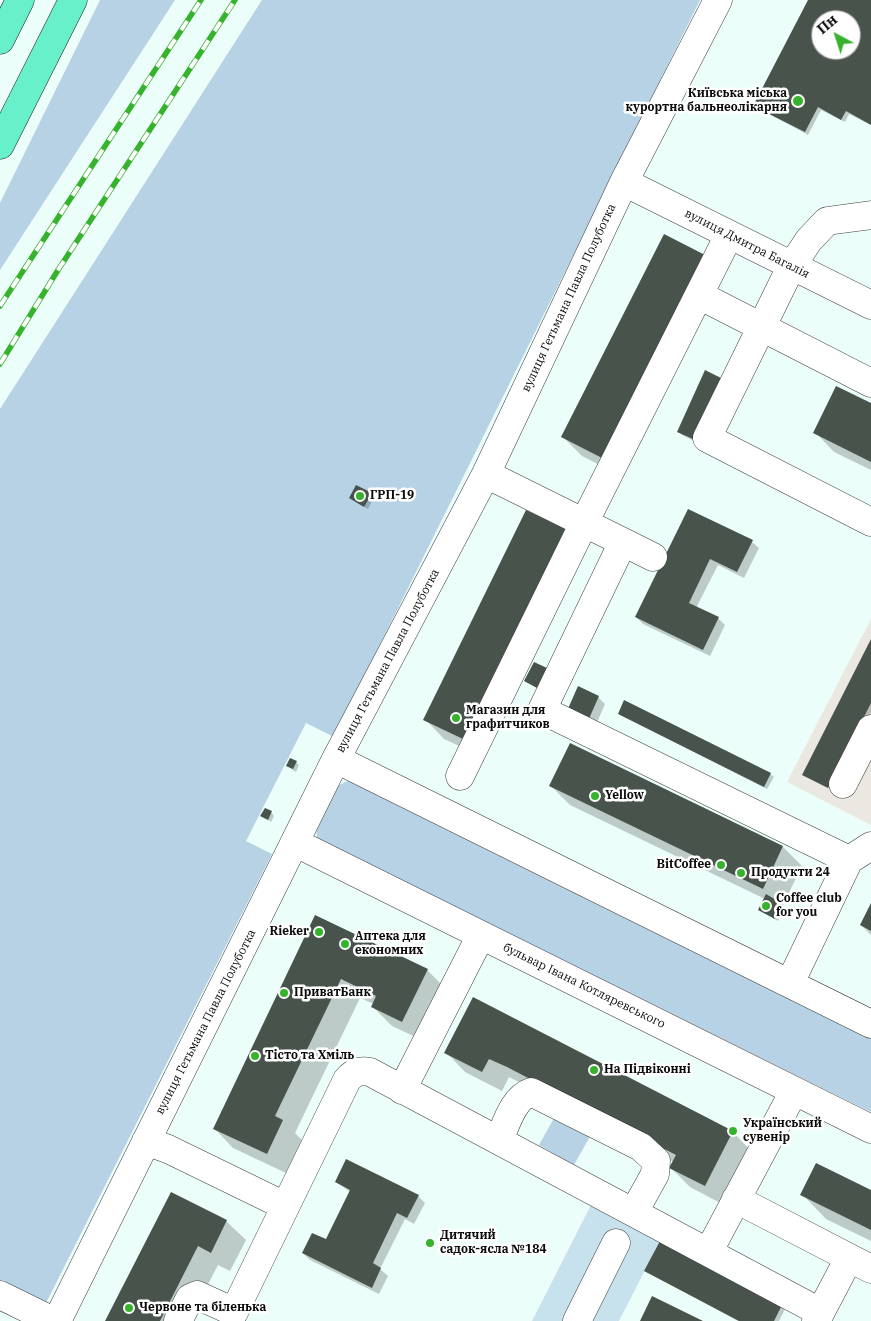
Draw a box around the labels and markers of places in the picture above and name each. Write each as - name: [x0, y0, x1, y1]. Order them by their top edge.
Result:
- place label: Київська міська курортна бальнеолікарня: [626, 87, 787, 115]
- marker: Київська міська курортна бальнеолікарня: [791, 94, 805, 108]
- place label: ГРП-19: [370, 489, 414, 503]
- marker: ГРП-19: [354, 490, 366, 502]
- place label: Магазин для графитчиков: [466, 704, 550, 732]
- marker: Магазин для графитчиков: [450, 712, 462, 724]
- place label: Yellow: [605, 789, 644, 803]
- marker: Yellow: [589, 790, 601, 802]
- place label: BitCoffee: [656, 858, 711, 872]
- marker: BitCoffee: [715, 859, 727, 871]
- place label: Продукти 24: [751, 866, 830, 880]
- marker: Продукти 24: [735, 867, 747, 879]
- place label: Coffee club for you: [776, 892, 842, 920]
- marker: Coffee club for you: [760, 900, 772, 912]
- place label: Rieker: [269, 925, 309, 939]
- marker: Rieker: [313, 926, 325, 938]
- place label: Аптека для економних: [355, 930, 426, 958]
- marker: Аптека для економних: [339, 938, 351, 950]
- place label: ПриватБанк: [294, 986, 371, 1000]
- marker: ПриватБанк: [278, 987, 290, 999]
- place label: Тісто та Хміль: [265, 1049, 354, 1063]
- marker: Тісто та Хміль: [249, 1050, 261, 1062]
- place label: На Підвіконні: [604, 1063, 691, 1077]
- marker: На Підвіконні: [588, 1064, 600, 1076]
- place label: Український сувенір: [743, 1117, 822, 1145]
- marker: Український сувенір: [727, 1125, 739, 1137]
- place label: Дитячий садок-ясла №184: [440, 1229, 547, 1257]
- marker: Дитячий садок-ясла №184: [424, 1237, 436, 1249]
- place label: Червоне та біленька: [139, 1301, 266, 1315]
- marker: Червоне та біленька: [123, 1302, 135, 1314]

